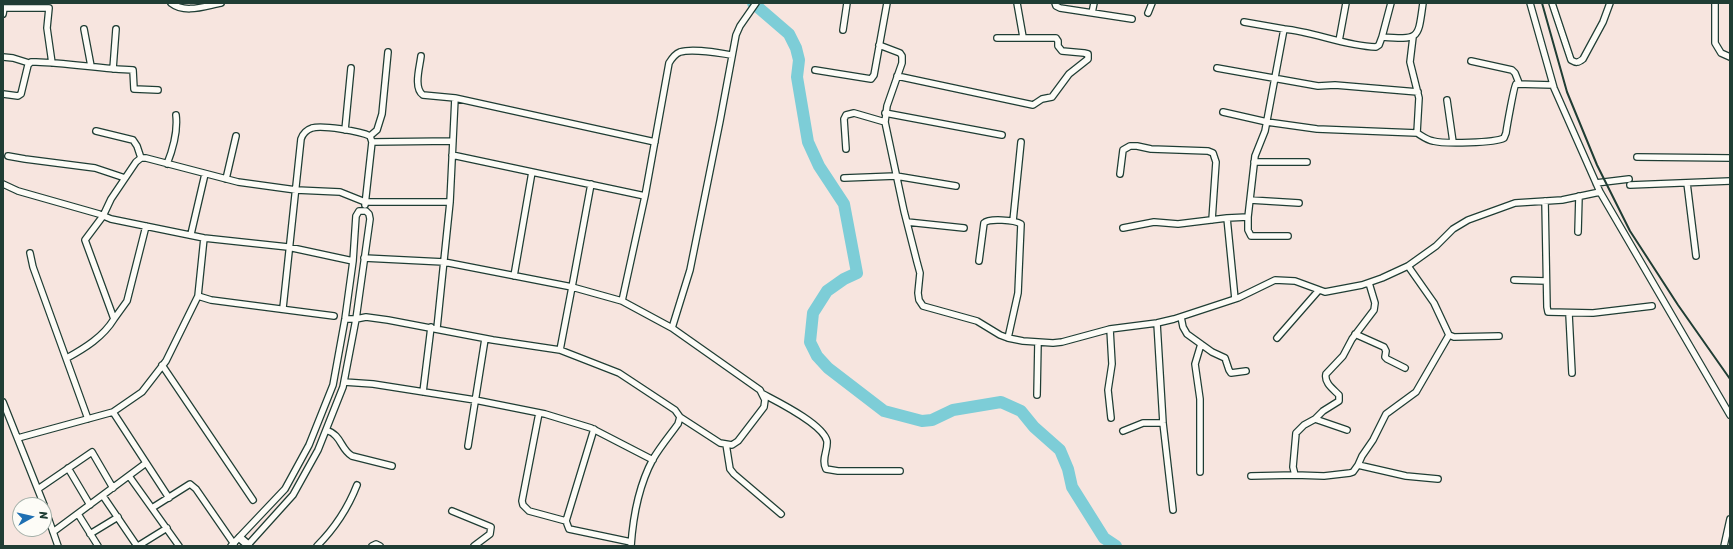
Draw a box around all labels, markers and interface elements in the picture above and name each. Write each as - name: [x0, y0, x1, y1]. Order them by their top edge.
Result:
- north arrow: [12, 497, 52, 537]
- text: N: [33, 510, 53, 520]

